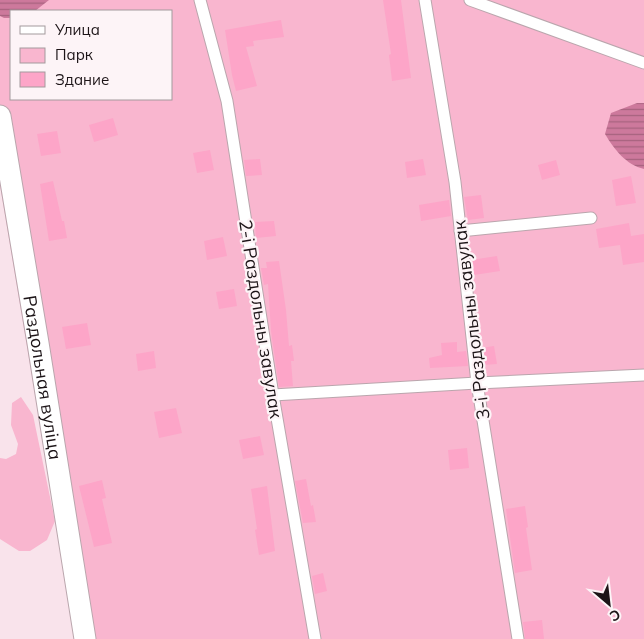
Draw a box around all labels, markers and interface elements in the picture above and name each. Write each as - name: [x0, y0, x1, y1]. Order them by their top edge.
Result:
- legend: [10, 10, 172, 100]
- text: Улица: [54, 20, 100, 39]
- text: Парк: [55, 45, 94, 64]
- text: Здание: [55, 70, 109, 89]
- street label: 2-і Раздольны завулак: [234, 218, 288, 420]
- street label: 3-і Раздольны завулак: [447, 219, 495, 421]
- street label: Раздольная вуліца: [19, 294, 68, 461]
- north arrow: [584, 579, 634, 629]
- text: С: [607, 605, 624, 626]

